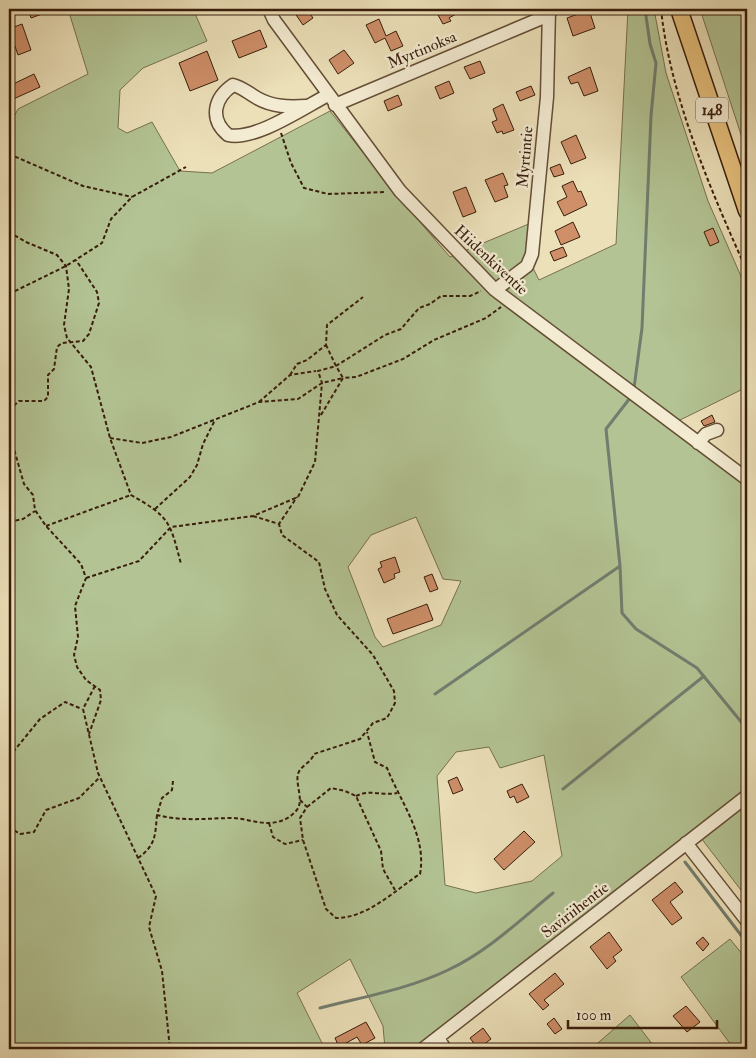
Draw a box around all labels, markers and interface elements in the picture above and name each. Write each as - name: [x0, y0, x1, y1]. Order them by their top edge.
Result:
- street label: Myrtinoksa: [384, 26, 460, 73]
- road number: 148: [696, 98, 728, 122]
- street label: Myrtintie: [512, 125, 538, 189]
- street label: Hiidenkiventie: [450, 221, 532, 300]
- street label: Saviriihentie: [537, 877, 613, 943]
- scale bar: [568, 998, 717, 1030]
- text: 100 m: [576, 1006, 612, 1025]

